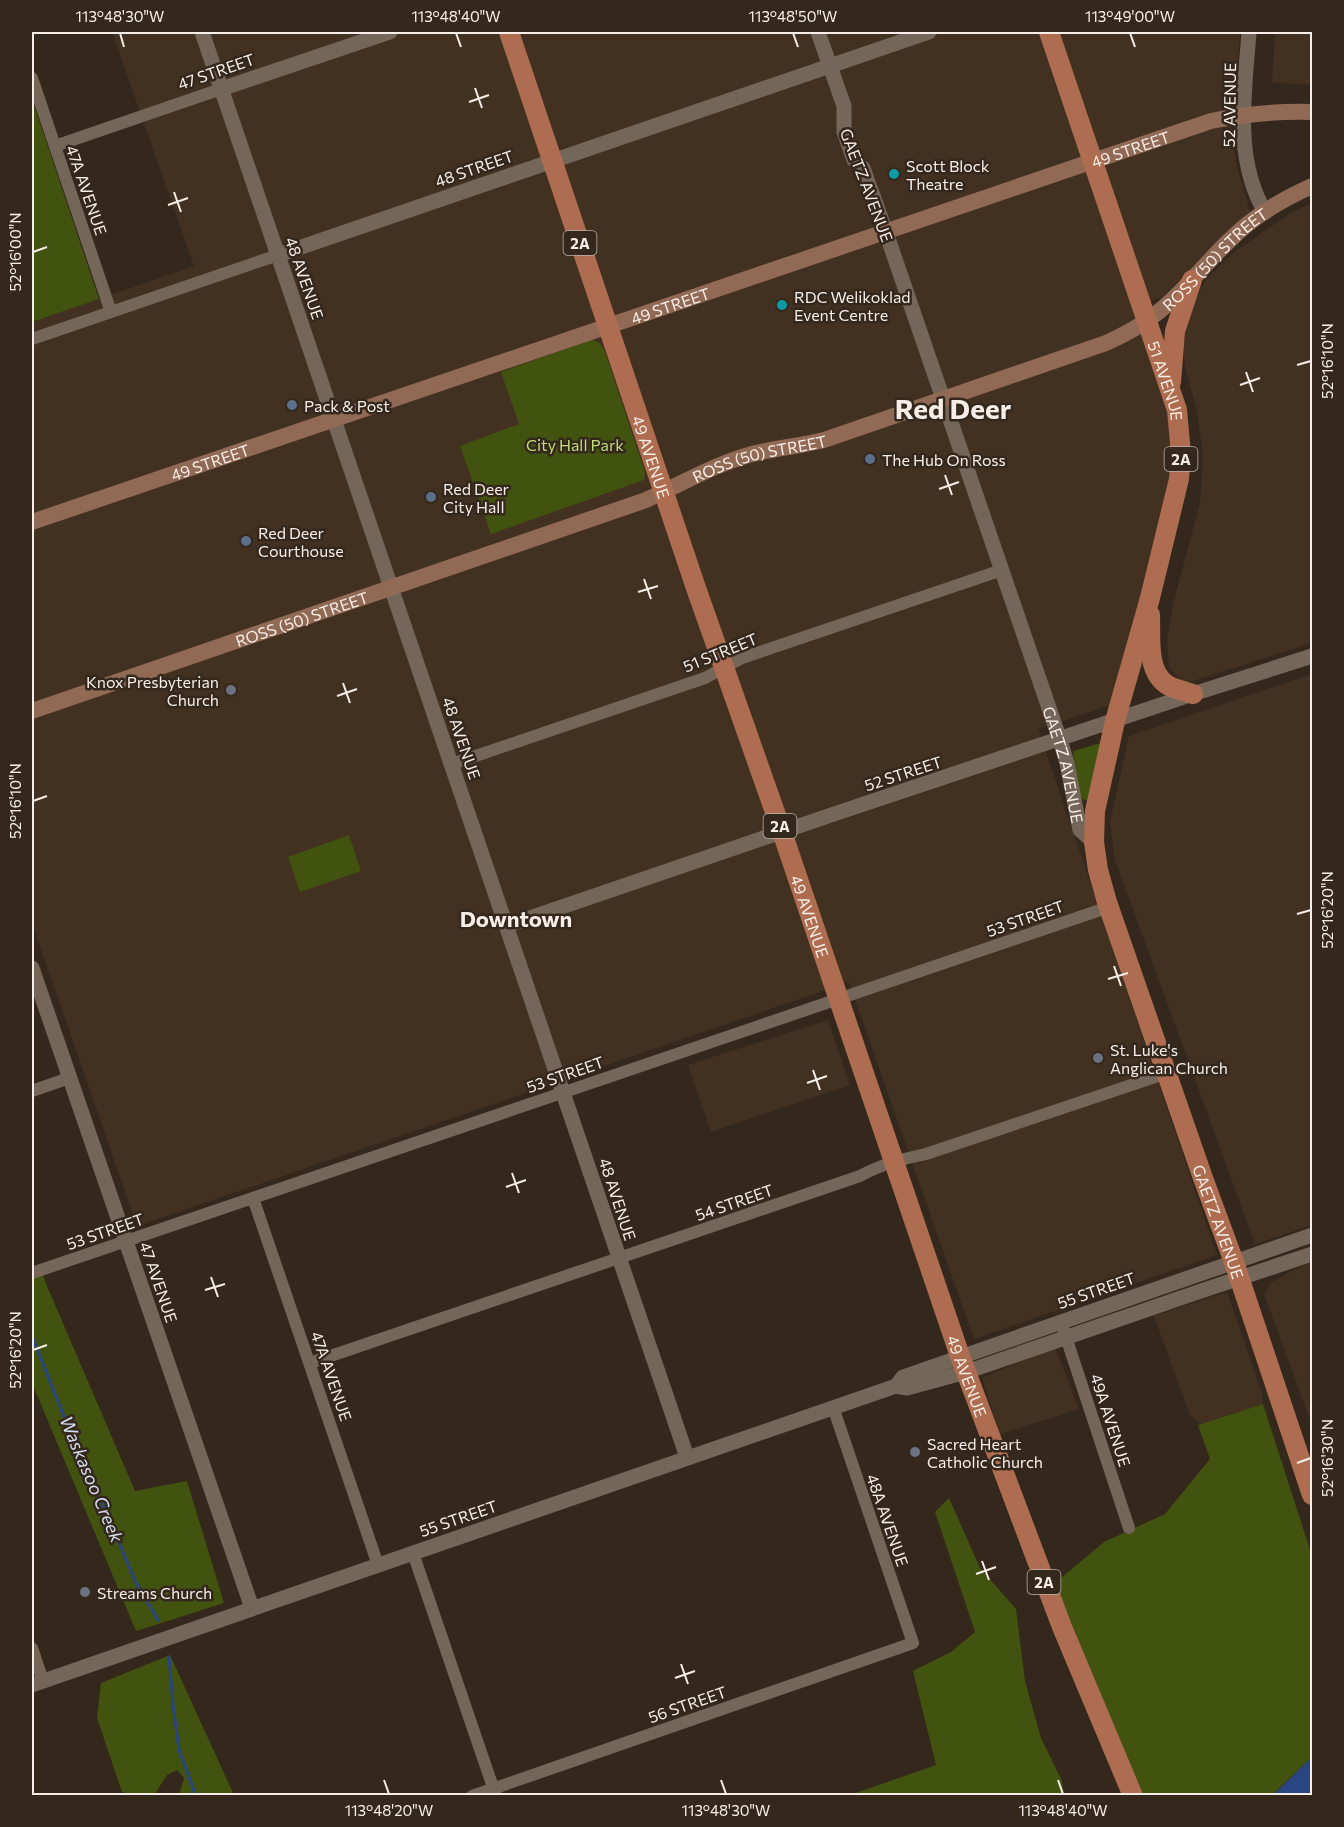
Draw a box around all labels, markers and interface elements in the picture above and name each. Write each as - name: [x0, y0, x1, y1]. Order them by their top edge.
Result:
- text: 113°48'30"W: [76, 7, 164, 25]
- text: 113°48'40"W: [411, 7, 501, 25]
- text: 113°48'50"W: [749, 7, 837, 25]
- text: 113°49'00"W: [1085, 7, 1175, 25]
- street label: 47 STREET: [175, 49, 257, 93]
- street label: 52 AVENUE: [1219, 62, 1239, 148]
- street label: GAETZ AVENUE: [837, 126, 897, 244]
- street label: 49 STREET: [1088, 126, 1172, 171]
- street label: 47A AVENUE: [63, 142, 111, 238]
- street label: 48 STREET: [432, 146, 516, 190]
- place label: Scott Block Theatre: [906, 156, 990, 193]
- marker: Scott Block Theatre: [887, 167, 901, 181]
- street label: ROSS (50) STREET: [1158, 203, 1271, 314]
- text: 52°16'00"N: [6, 212, 24, 292]
- road number: 2A: [564, 231, 596, 255]
- street label: 48 AVENUE: [282, 234, 328, 322]
- street label: 49 STREET: [628, 283, 712, 327]
- place label: RDC Welikoklad Event Centre: [794, 287, 911, 324]
- marker: RDC Welikoklad Event Centre: [775, 298, 789, 312]
- text: 52°16'10"N: [1318, 323, 1336, 399]
- street label: 51 AVENUE: [1145, 338, 1187, 421]
- district label: Red Deer: [895, 391, 1012, 425]
- place label: Pack & Post: [304, 396, 390, 415]
- marker: Pack & Post: [285, 398, 299, 412]
- street label: 49 AVENUE: [629, 413, 675, 500]
- street label: ROSS (50) STREET: [689, 430, 828, 486]
- park label: City Hall Park: [526, 435, 624, 454]
- street label: 49 STREET: [168, 439, 252, 484]
- road number: 2A: [1164, 447, 1198, 471]
- place label: The Hub On Ross: [882, 450, 1006, 469]
- marker: The Hub On Ross: [863, 452, 877, 466]
- place label: Red Deer City Hall: [443, 479, 510, 516]
- marker: Red Deer City Hall: [424, 490, 438, 504]
- place label: Red Deer Courthouse: [258, 523, 344, 560]
- marker: Red Deer Courthouse: [239, 534, 253, 548]
- street label: ROSS (50) STREET: [233, 587, 370, 650]
- street label: 51 STREET: [680, 628, 760, 676]
- place label: Knox Presbyterian Church: [86, 672, 219, 709]
- marker: Knox Presbyterian Church: [224, 683, 238, 697]
- street label: 48 AVENUE: [439, 694, 485, 782]
- street label: GAETZ AVENUE: [1040, 704, 1088, 824]
- street label: 52 STREET: [862, 752, 944, 794]
- text: 52°16'10"N: [6, 763, 24, 839]
- road number: 2A: [764, 814, 796, 838]
- text: 52°16'20"N: [1318, 871, 1336, 949]
- street label: 49 AVENUE: [788, 872, 833, 960]
- street label: 53 STREET: [984, 896, 1066, 940]
- district label: Downtown: [460, 905, 572, 932]
- place label: St. Luke's Anglican Church: [1110, 1040, 1228, 1077]
- marker: St. Luke's Anglican Church: [1091, 1051, 1105, 1065]
- street label: 53 STREET: [524, 1052, 606, 1096]
- street label: 48 AVENUE: [596, 1155, 640, 1243]
- street label: GAETZ AVENUE: [1190, 1162, 1248, 1281]
- street label: 54 STREET: [692, 1180, 776, 1224]
- street label: 53 STREET: [64, 1209, 146, 1253]
- street label: 47 AVENUE: [136, 1239, 182, 1325]
- street label: 55 STREET: [1055, 1268, 1137, 1312]
- text: 52°16'20"N: [6, 1311, 24, 1389]
- street label: 47A AVENUE: [308, 1328, 356, 1424]
- street label: 49 AVENUE: [944, 1332, 992, 1420]
- street label: 49A AVENUE: [1087, 1371, 1135, 1469]
- water label: Waskasoo Creek: [55, 1412, 129, 1547]
- text: 52°16'30"N: [1318, 1419, 1336, 1497]
- place label: Sacred Heart Catholic Church: [927, 1434, 1043, 1471]
- marker: Sacred Heart Catholic Church: [908, 1445, 922, 1459]
- street label: 48A AVENUE: [863, 1471, 913, 1569]
- street label: 55 STREET: [417, 1496, 499, 1540]
- road number: 2A: [1028, 1570, 1060, 1594]
- place label: Streams Church: [97, 1583, 212, 1602]
- marker: Streams Church: [78, 1585, 92, 1599]
- street label: 56 STREET: [645, 1682, 729, 1726]
- text: 113°48'20"W: [345, 1801, 433, 1819]
- text: 113°48'30"W: [682, 1801, 770, 1819]
- text: 113°48'40"W: [1018, 1801, 1108, 1819]

